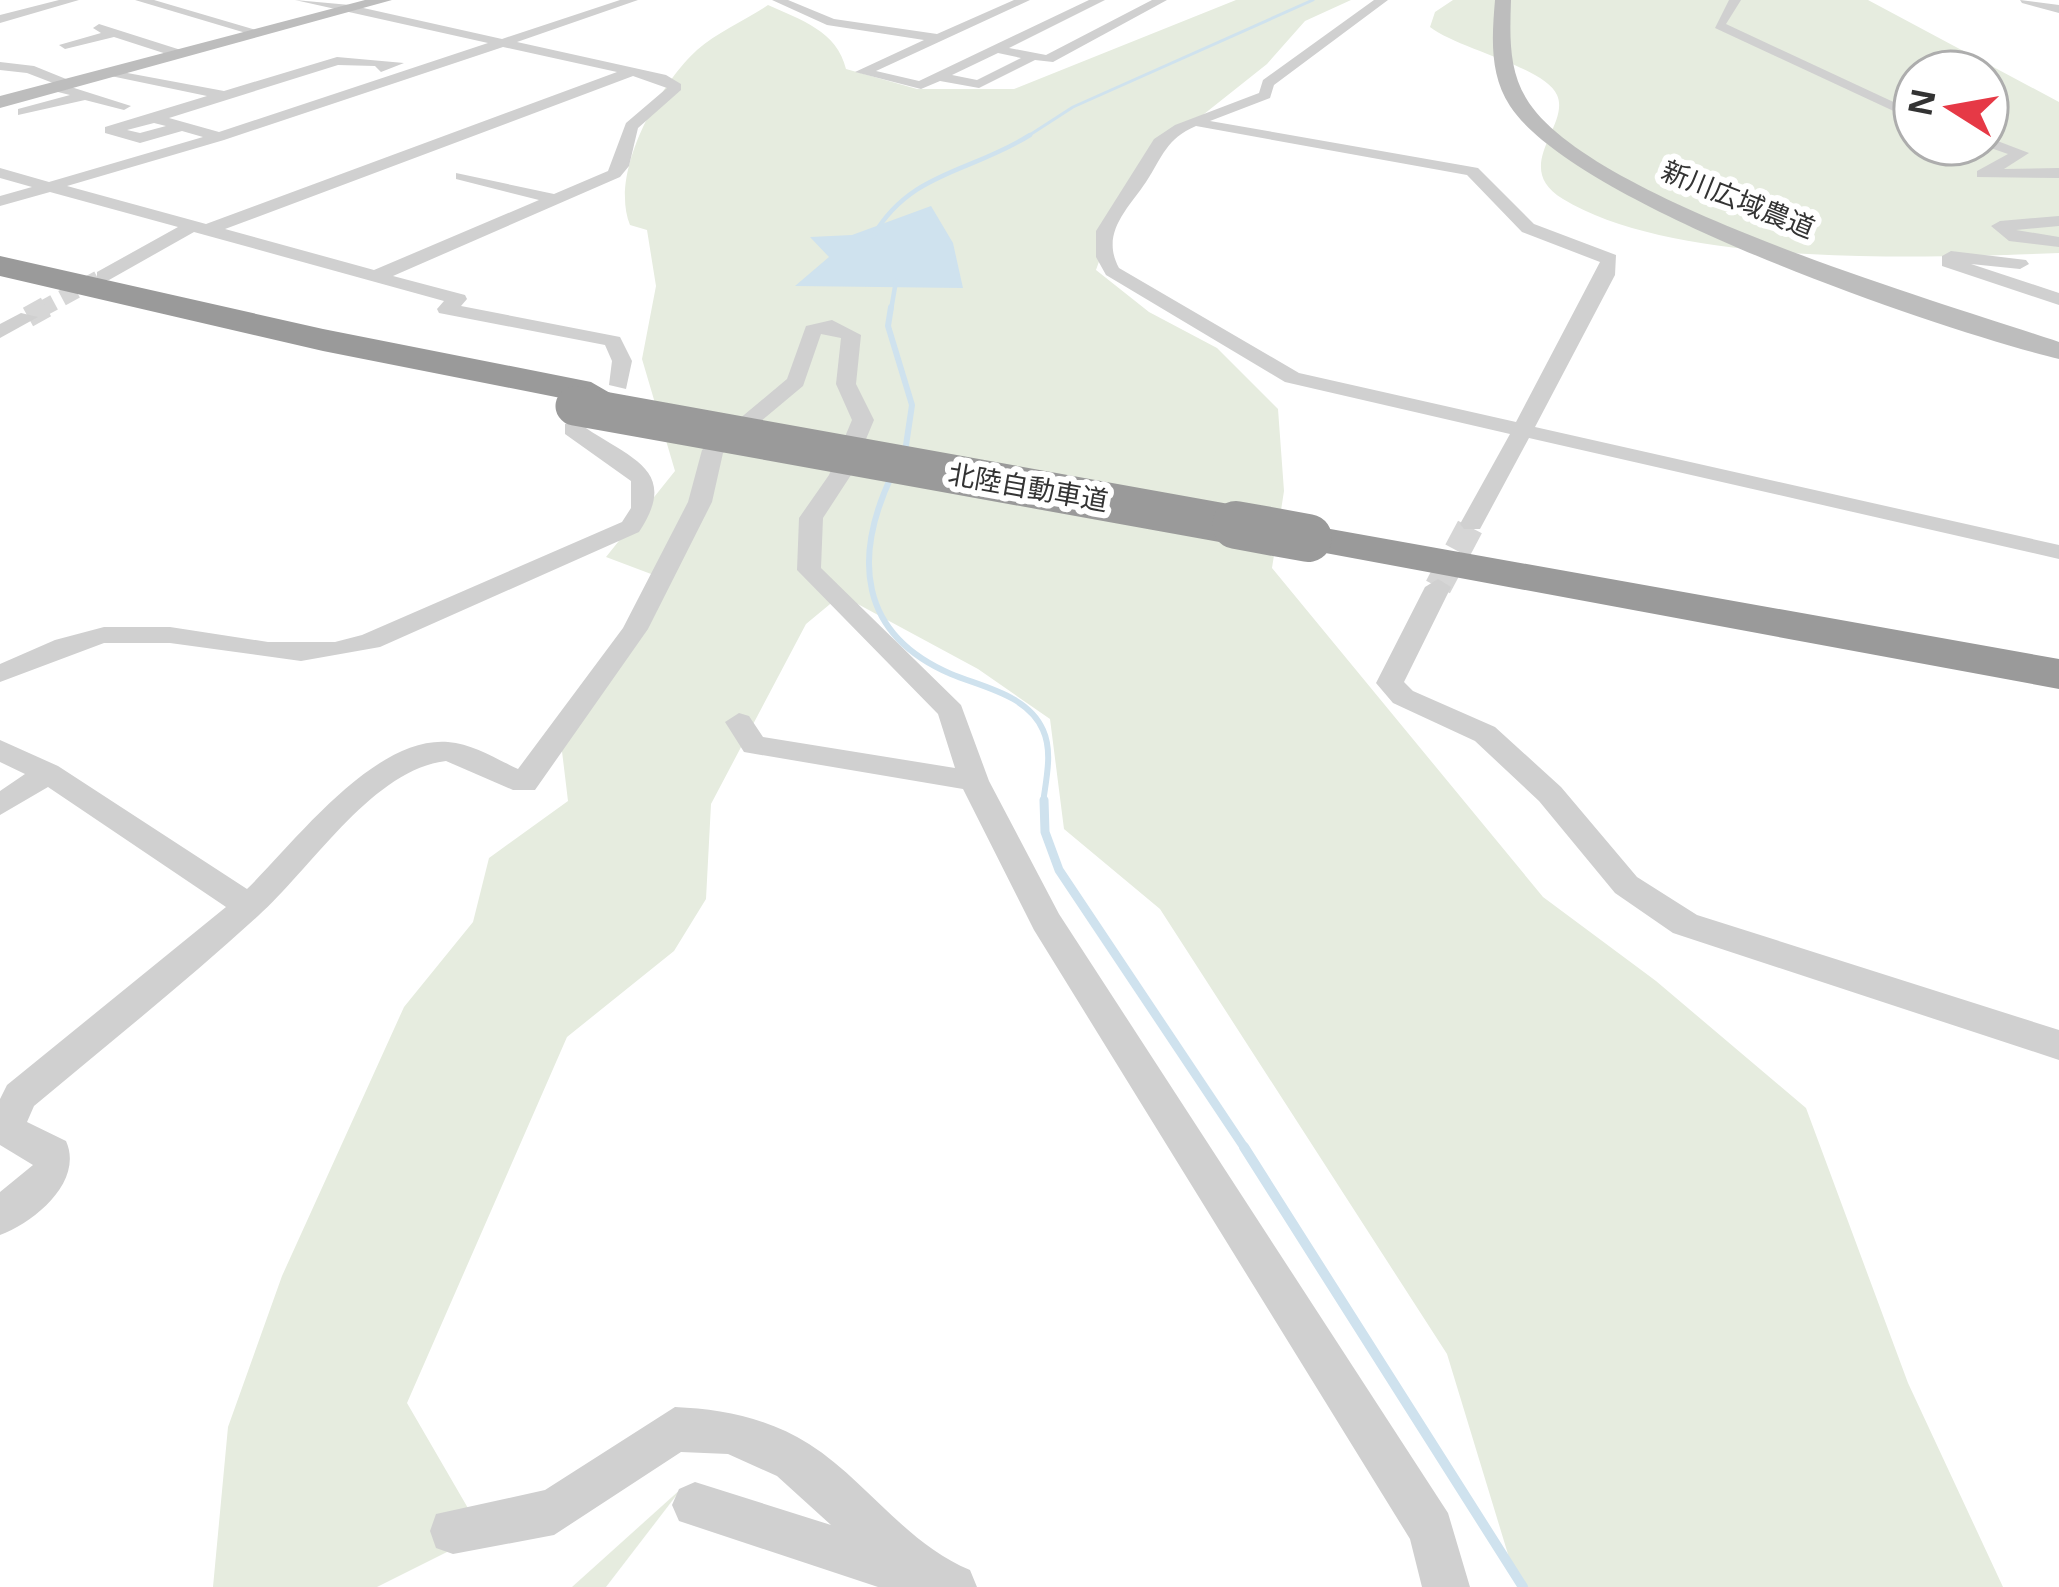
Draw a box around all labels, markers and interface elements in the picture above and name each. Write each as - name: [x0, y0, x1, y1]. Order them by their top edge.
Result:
- north arrow: [1891, 48, 2011, 168]
- text: N: [1896, 85, 1946, 120]
- street label: 新川広域農道: [1657, 151, 1821, 246]
- street label: 北陸自動車道: [945, 454, 1111, 519]

